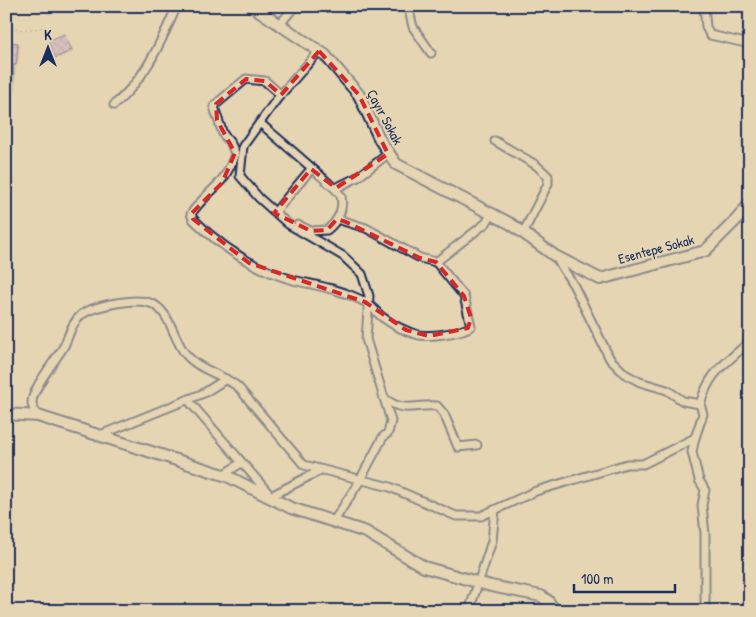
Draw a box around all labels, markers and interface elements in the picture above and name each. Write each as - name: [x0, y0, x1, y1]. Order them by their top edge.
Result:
- north arrow: [22, 22, 72, 72]
- text: K: [44, 25, 52, 44]
- street label: Çayır Sokak: [362, 86, 408, 148]
- street label: Esentepe Sokak: [616, 229, 696, 269]
- scale bar: [574, 562, 675, 594]
- text: 100 m: [581, 568, 614, 589]

